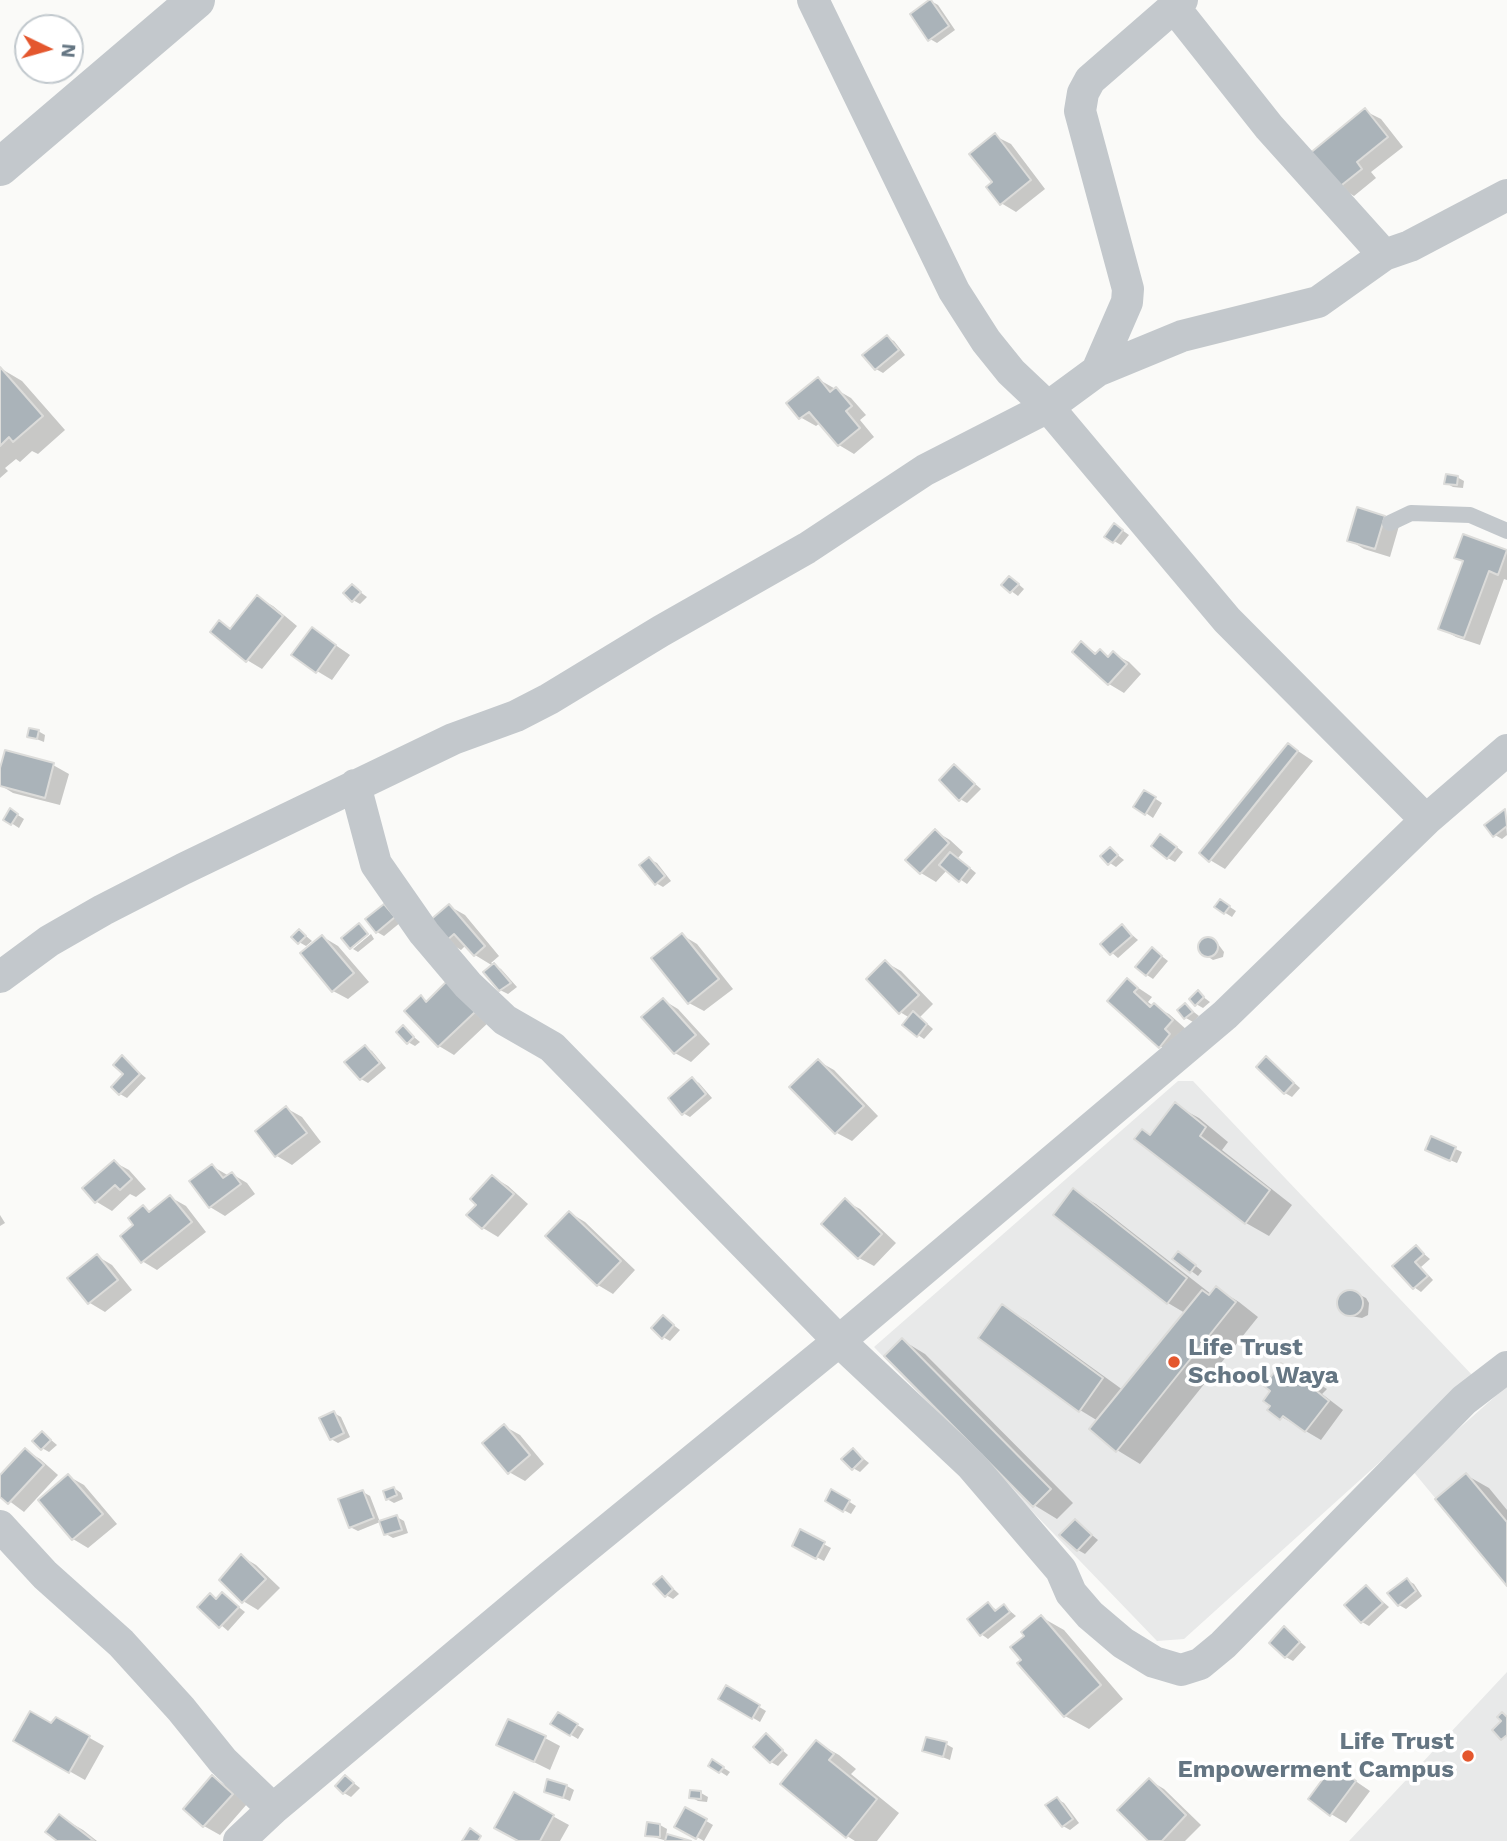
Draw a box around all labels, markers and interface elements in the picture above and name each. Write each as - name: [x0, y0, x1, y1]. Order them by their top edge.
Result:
- north arrow: [14, 14, 84, 84]
- text: N: [56, 43, 80, 59]
- place label: Life Trust School Waya: [1188, 1334, 1339, 1390]
- marker: Life Trust School Waya: [1166, 1354, 1182, 1370]
- place label: Life Trust Empowerment Campus: [1177, 1728, 1454, 1784]
- marker: Life Trust Empowerment Campus: [1460, 1748, 1476, 1764]

